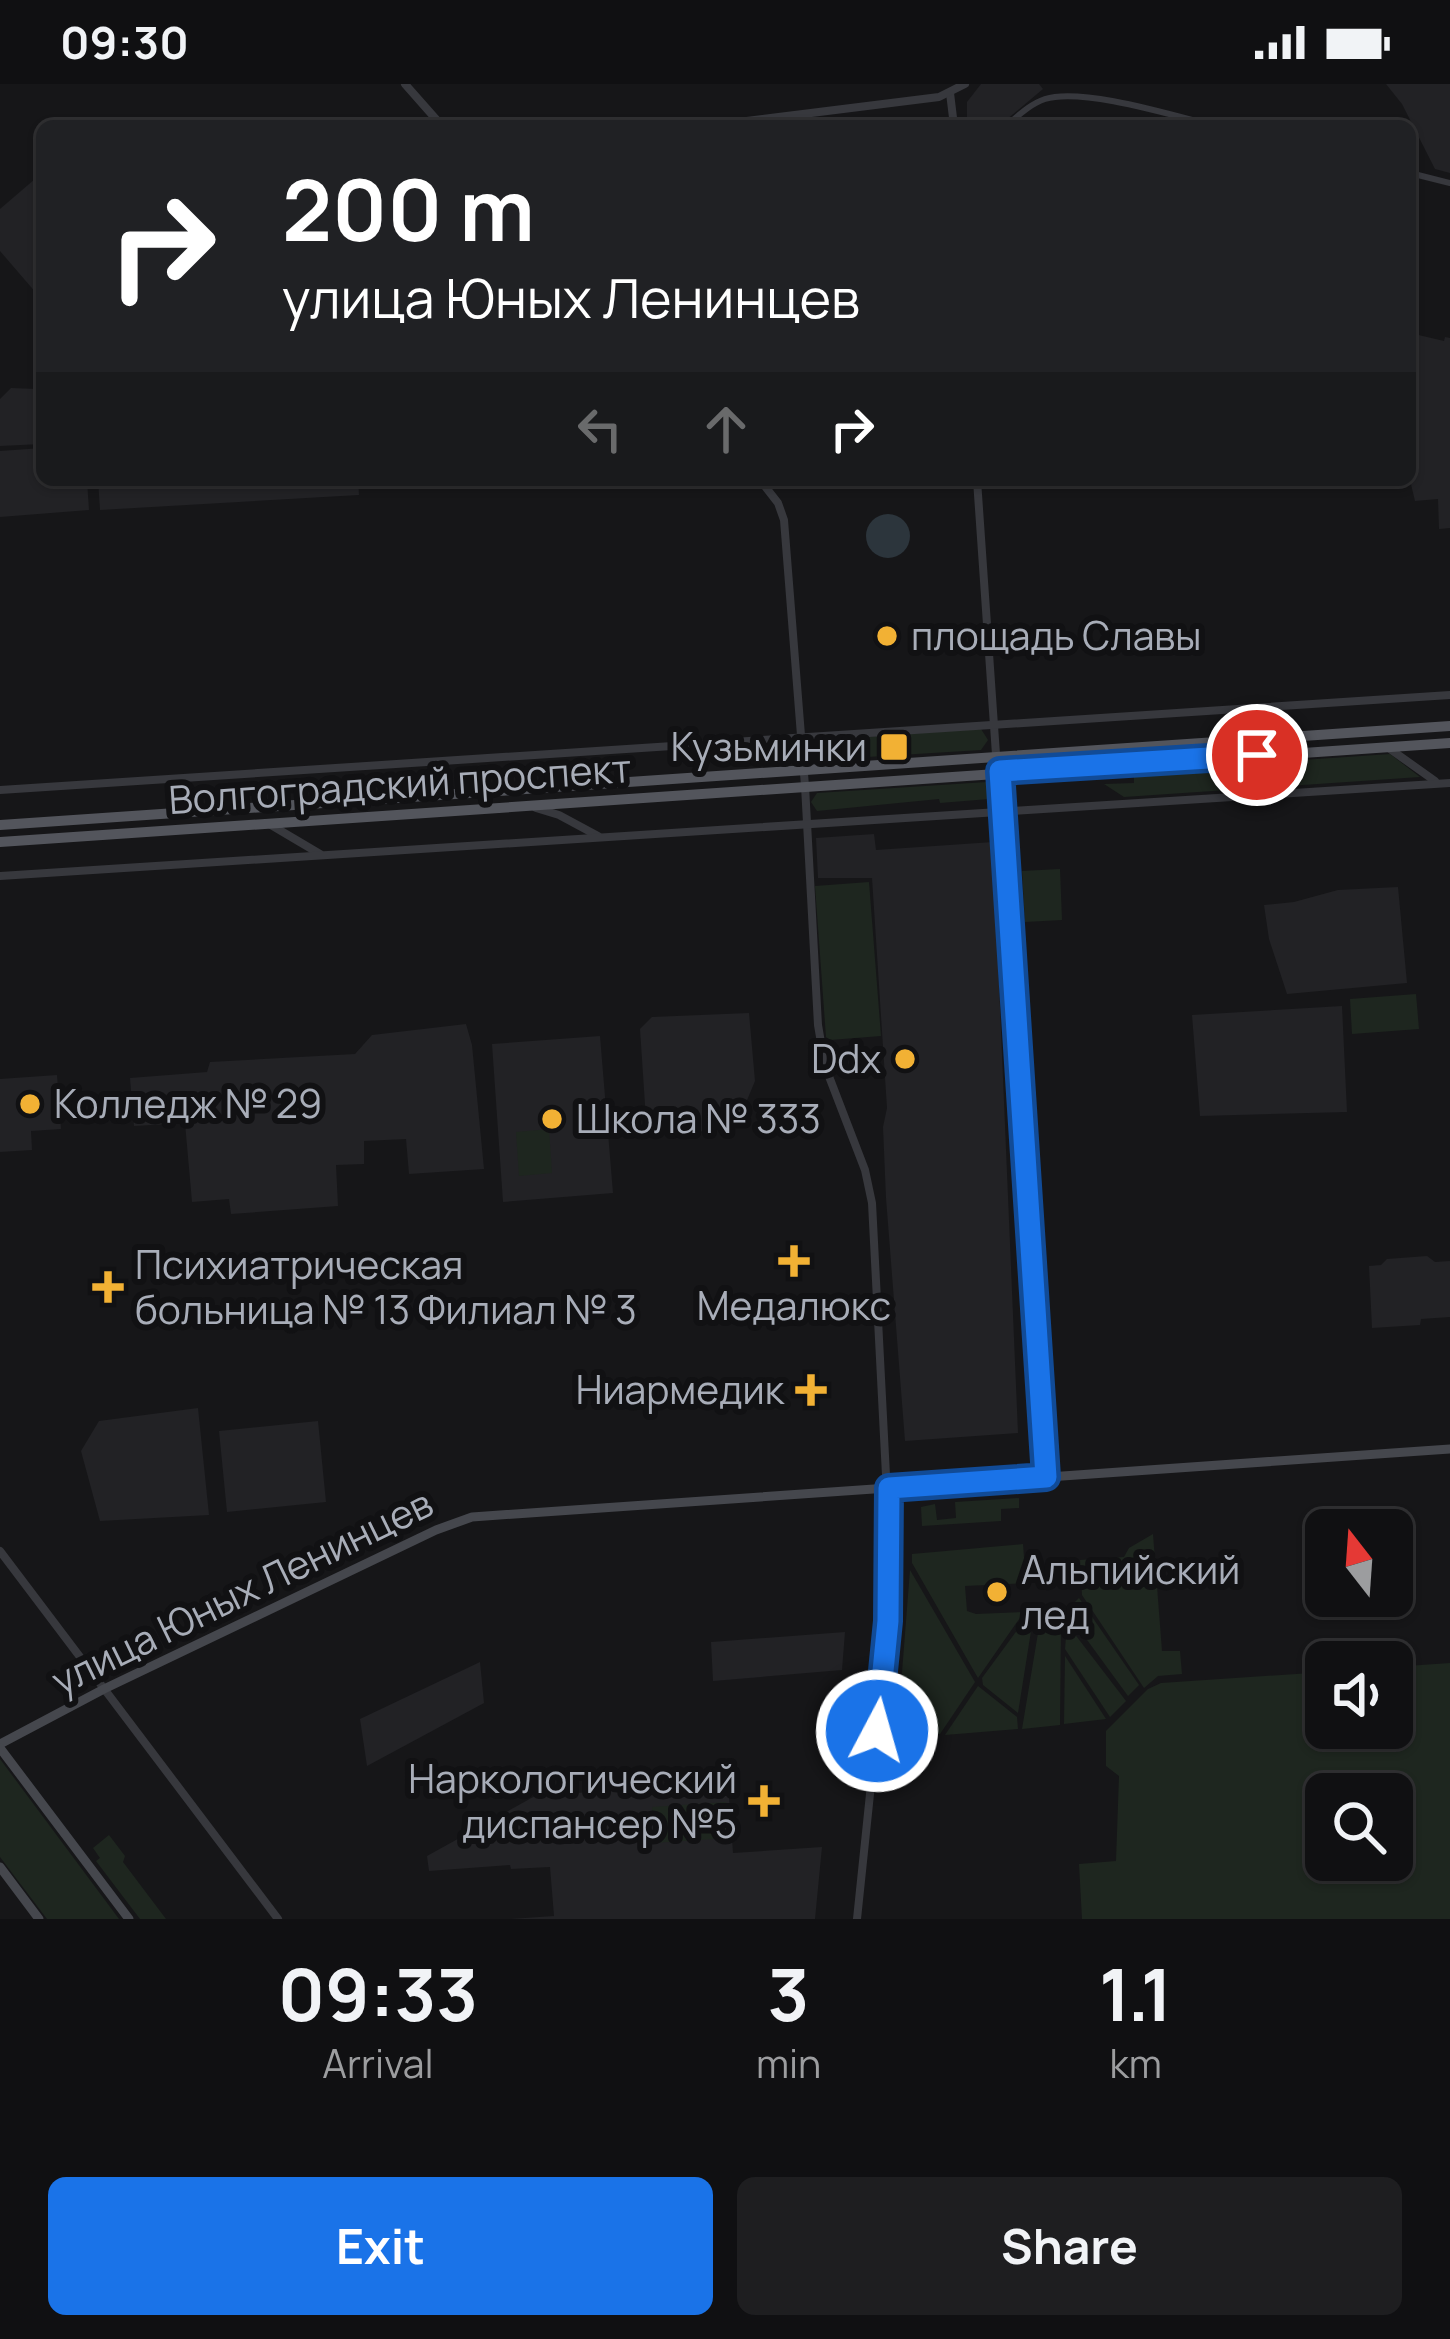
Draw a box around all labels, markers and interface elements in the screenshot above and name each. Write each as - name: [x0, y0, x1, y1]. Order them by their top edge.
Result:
- text: 09:30: [60, 11, 189, 73]
- text: 200 m: [282, 151, 535, 266]
- icon: right: [84, 168, 240, 324]
- text: улица Юных Ленинцев: [282, 260, 860, 334]
- icon: left: [567, 396, 633, 462]
- icon: ahead: [693, 396, 759, 462]
- icon: right: [819, 396, 885, 462]
- place label: площадь Славы: [911, 608, 1201, 662]
- marker: площадь Славы: [874, 623, 900, 649]
- pin: [1206, 704, 1308, 806]
- place label: Кузьминки: [671, 719, 867, 773]
- icon: arrive: [1224, 722, 1290, 788]
- marker: Кузьминки: [878, 731, 910, 763]
- street label: Волгоградский проспект: [167, 740, 633, 826]
- place label: Ddx: [811, 1031, 881, 1085]
- marker: Ddx: [892, 1046, 918, 1072]
- place label: Колледж № 29: [54, 1076, 322, 1130]
- marker: Колледж № 29: [17, 1091, 43, 1117]
- place label: Школа № 333: [576, 1091, 821, 1145]
- marker: Школа № 333: [539, 1106, 565, 1132]
- place label: Психиатрическая больница № 13 Филиал № 3: [135, 1237, 637, 1336]
- marker: Медалюкс: [778, 1245, 810, 1277]
- marker: Психиатрическая больница № 13 Филиал № 3: [92, 1271, 124, 1303]
- place label: Медалюкс: [697, 1278, 891, 1332]
- place label: Ниармедик: [576, 1362, 786, 1416]
- marker: Ниармедик: [795, 1374, 827, 1406]
- street label: улица Юных Ленинцев: [42, 1475, 441, 1707]
- north arrow: [1305, 1509, 1413, 1617]
- map controls: [1305, 1509, 1413, 1881]
- place label: Альпийский лед: [1021, 1542, 1240, 1641]
- marker: Альпийский лед: [984, 1579, 1010, 1605]
- button: sound: [1305, 1641, 1413, 1749]
- position arrow: [814, 1668, 940, 1794]
- place label: Наркологический диспансер №5: [408, 1751, 737, 1850]
- button: search: [1305, 1773, 1413, 1881]
- marker: Наркологический диспансер №5: [748, 1785, 780, 1817]
- text: 09:33: [278, 1944, 478, 2043]
- text: 3: [768, 1944, 809, 2043]
- text: 1.1: [1099, 1944, 1172, 2043]
- text: Arrival: [322, 2036, 434, 2090]
- text: min: [756, 2036, 821, 2090]
- text: km: [1109, 2036, 1162, 2090]
- button: Exit: [48, 2177, 713, 2315]
- button: Share: [737, 2177, 1402, 2315]

